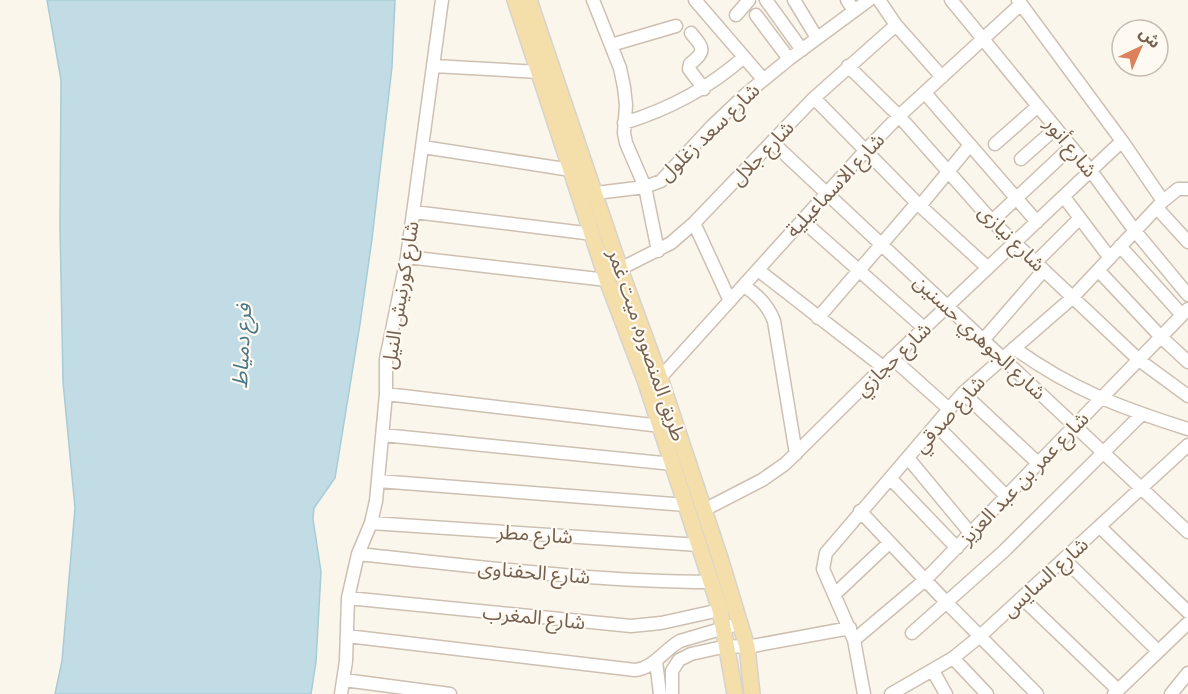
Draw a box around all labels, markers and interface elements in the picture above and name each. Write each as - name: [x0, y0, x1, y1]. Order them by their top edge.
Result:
- north arrow: [1110, 18, 1170, 78]
- text: ش: [1136, 23, 1165, 52]
- street label: شارع سعد زغلول: [654, 78, 767, 188]
- street label: شارع أنور: [1037, 111, 1102, 184]
- street label: شارع جلال: [725, 115, 801, 193]
- street label: شارع الاسماعيلية: [781, 128, 892, 244]
- street label: شارع نيازى: [971, 200, 1050, 279]
- street label: شارع كورنيش النيل: [376, 219, 427, 371]
- street label: طريق المنصوره, ميت غمر: [602, 245, 691, 445]
- street label: شارع الجوهري حسنين: [906, 269, 1051, 407]
- water label: فرع دمياط: [227, 302, 260, 389]
- street label: شارع حجازي: [850, 317, 939, 404]
- street label: شارع صدقي: [908, 370, 993, 460]
- street label: شارع عمر بن عبد العزيز: [954, 406, 1096, 552]
- street label: شارع مطر: [495, 519, 574, 552]
- street label: شارع السايس: [997, 532, 1095, 624]
- street label: شارع الحفناوى: [476, 555, 591, 592]
- street label: شارع المغرب: [481, 600, 587, 637]

